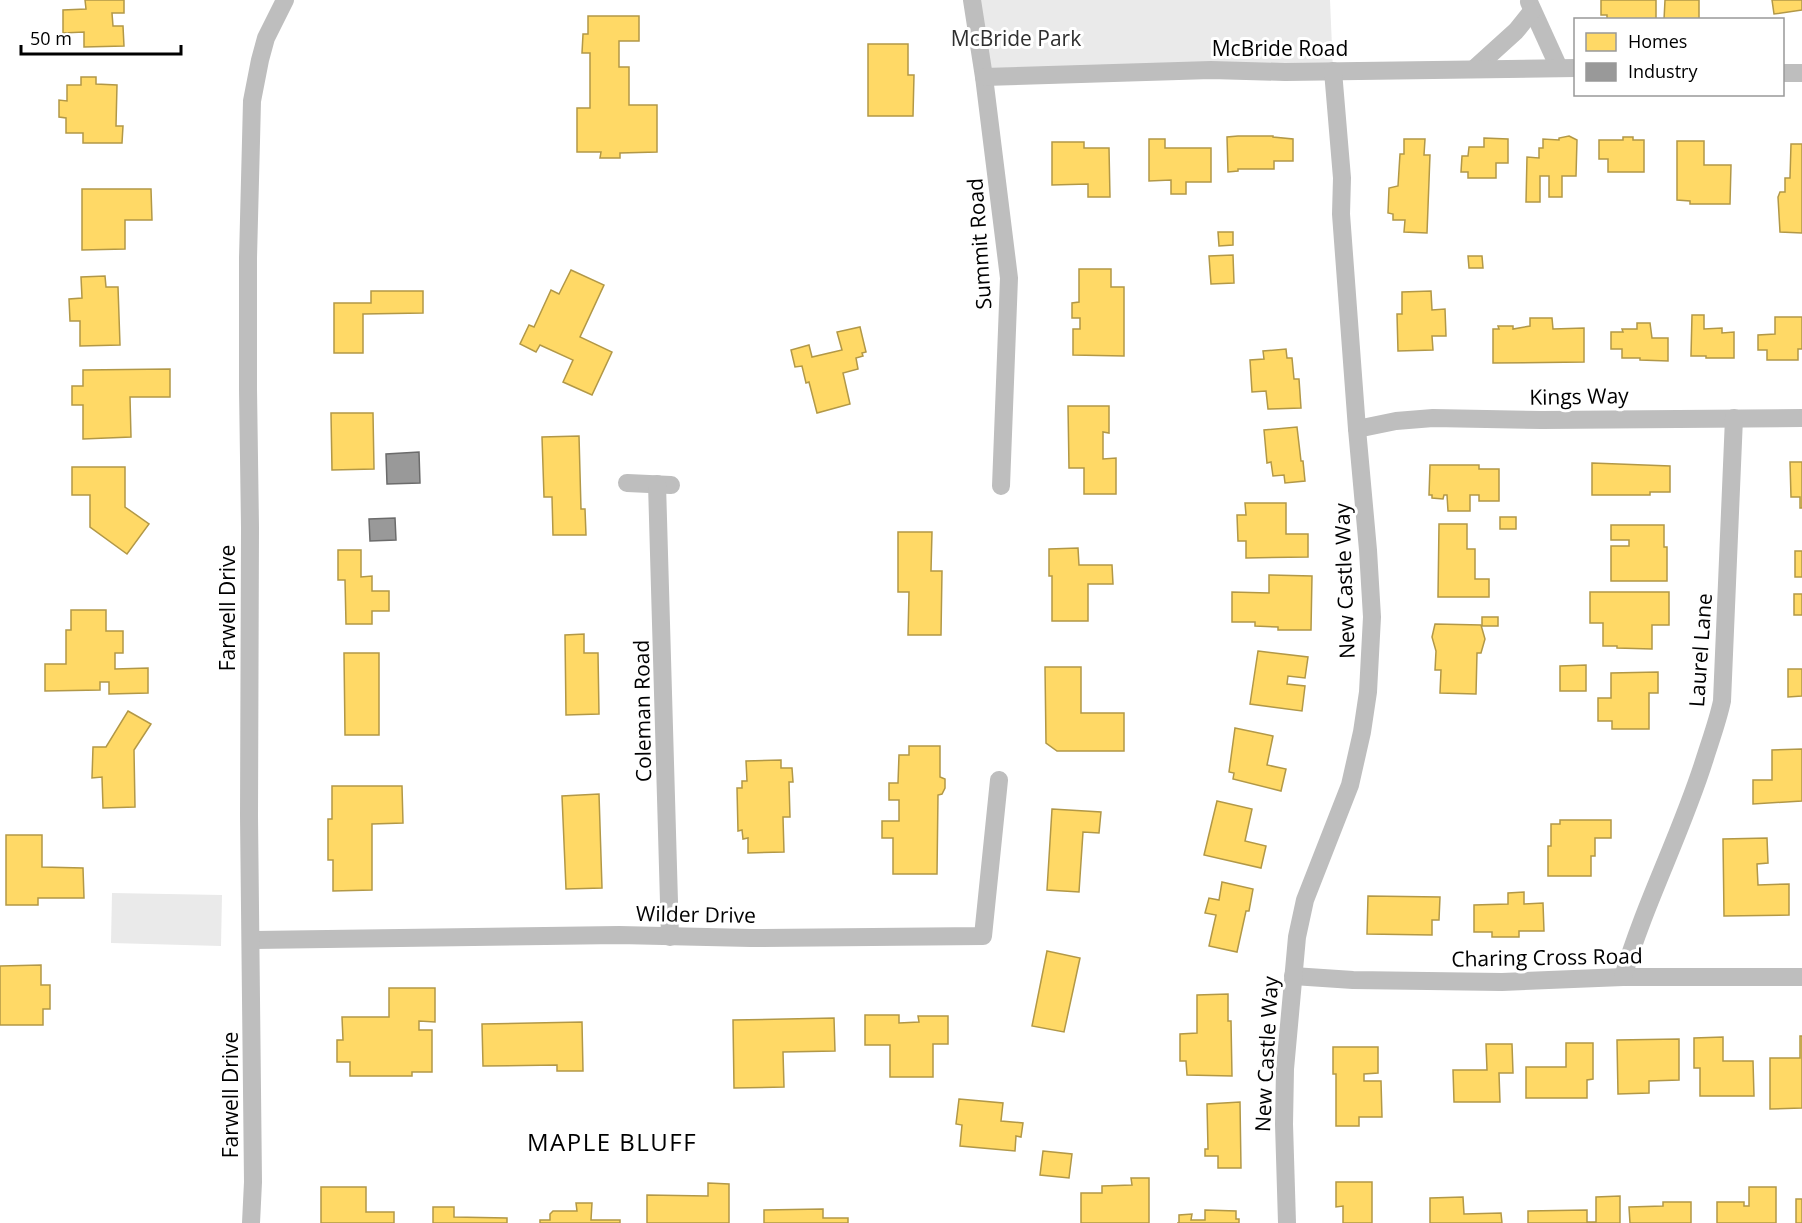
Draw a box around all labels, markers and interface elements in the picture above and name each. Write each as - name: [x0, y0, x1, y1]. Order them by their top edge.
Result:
- scale bar: [21, 18, 182, 56]
- legend: [1574, 18, 1784, 96]
- park label: McBride Park: [951, 24, 1081, 52]
- text: 50 m: [30, 26, 72, 50]
- text: Homes: [1628, 29, 1687, 53]
- street label: McBride Road: [1212, 34, 1348, 62]
- text: Industry: [1628, 59, 1698, 83]
- street label: Summit Road: [960, 177, 998, 311]
- street label: Kings Way: [1529, 381, 1629, 411]
- street label: New Castle Way: [1327, 502, 1361, 659]
- street label: Farwell Drive: [213, 545, 241, 671]
- street label: Laurel Lane: [1682, 592, 1718, 708]
- street label: Coleman Road: [627, 640, 657, 782]
- street label: Wilder Drive: [636, 899, 756, 929]
- street label: Charing Cross Road: [1451, 941, 1643, 973]
- street label: New Castle Way: [1248, 975, 1284, 1133]
- street label: Farwell Drive: [216, 1032, 244, 1158]
- district label: MAPLE BLUFF: [527, 1125, 697, 1158]

